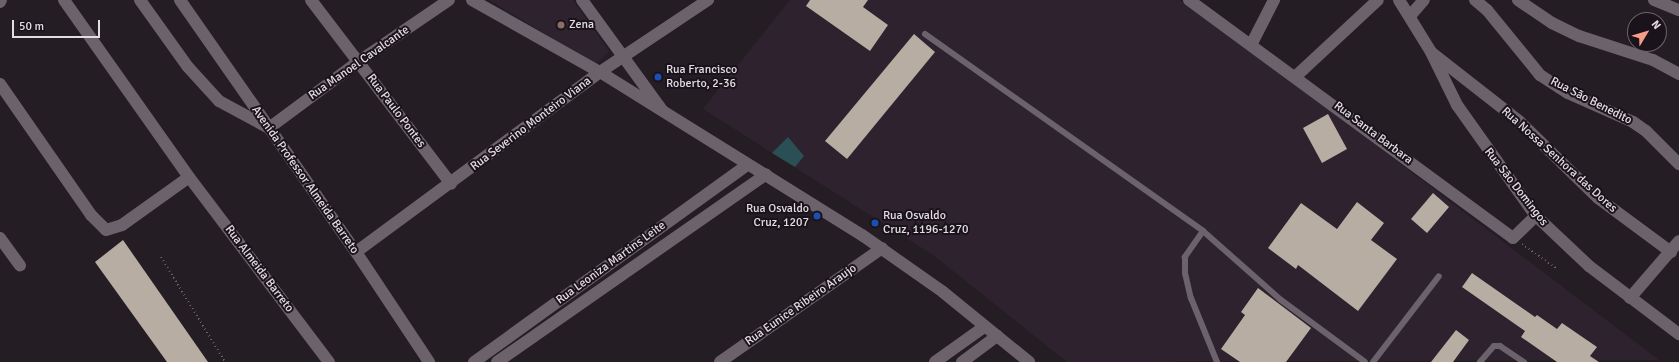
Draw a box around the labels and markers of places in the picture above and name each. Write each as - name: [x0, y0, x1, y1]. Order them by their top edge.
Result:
- place label: Zena: [569, 18, 594, 32]
- marker: Zena: [556, 20, 566, 30]
- place label: Rua Francisco Roberto, 2-36: [666, 63, 737, 91]
- marker: Rua Francisco Roberto, 2-36: [653, 72, 663, 82]
- place label: Rua Osvaldo Cruz, 1207: [746, 202, 809, 230]
- place label: Rua Osvaldo Cruz, 1196-1270: [883, 209, 969, 237]
- marker: Rua Osvaldo Cruz, 1207: [812, 211, 822, 221]
- marker: Rua Osvaldo Cruz, 1196-1270: [870, 218, 880, 228]

